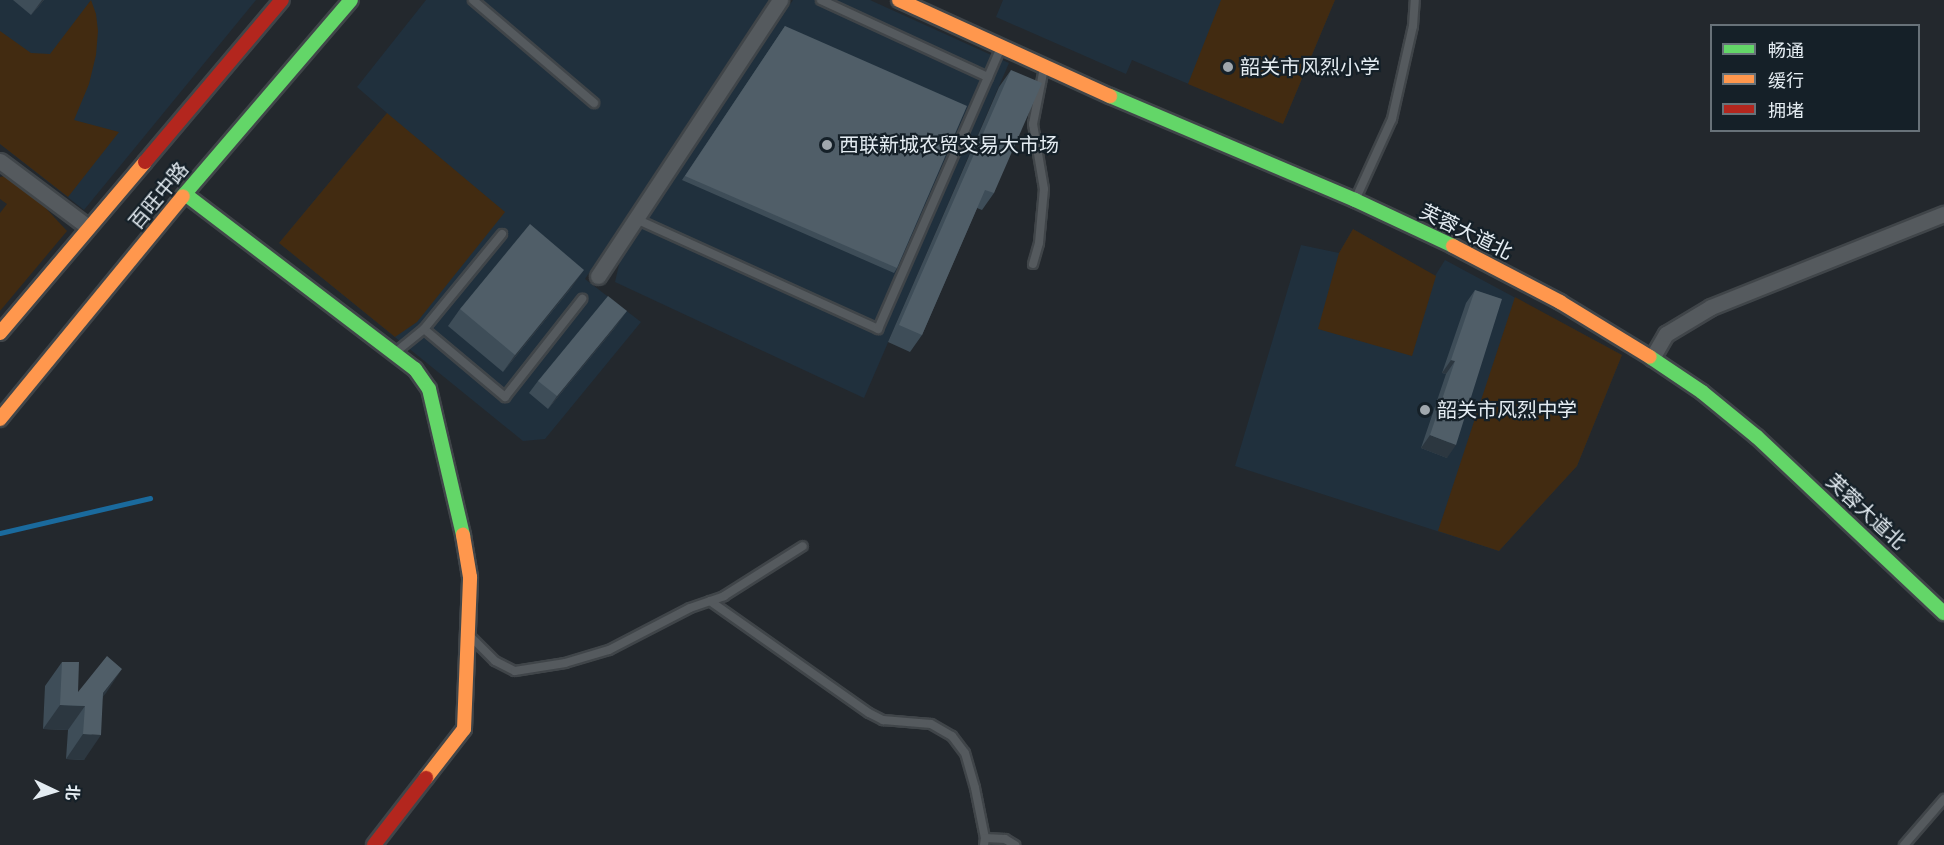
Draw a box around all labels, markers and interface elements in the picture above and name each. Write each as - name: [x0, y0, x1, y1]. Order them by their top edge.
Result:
- legend: [1710, 24, 1920, 132]
- text: 畅通: [1768, 40, 1804, 62]
- place label: 韶关市风烈小学: [1240, 55, 1380, 79]
- marker: 韶关市风烈小学: [1221, 60, 1235, 74]
- text: 缓行: [1768, 70, 1804, 92]
- text: 拥堵: [1768, 100, 1804, 122]
- place label: 西联新城农贸交易大市场: [839, 133, 1059, 157]
- marker: 西联新城农贸交易大市场: [820, 138, 834, 152]
- street label: 百旺中路: [124, 158, 194, 234]
- street label: 芙蓉大道北: [1416, 199, 1516, 265]
- place label: 韶关市风烈中学: [1437, 398, 1577, 422]
- marker: 韶关市风烈中学: [1418, 403, 1432, 417]
- street label: 芙蓉大道北: [1821, 469, 1911, 555]
- north arrow: [24, 761, 84, 821]
- text: 北: [62, 784, 82, 801]

